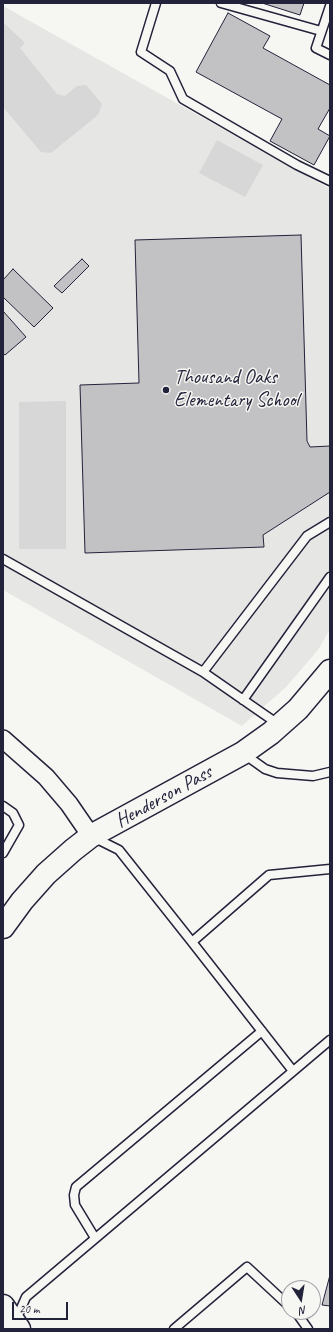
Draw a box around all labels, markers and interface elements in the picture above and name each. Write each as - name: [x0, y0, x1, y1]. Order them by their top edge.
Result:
- place label: Thousand Oaks Elementary School: [174, 366, 299, 413]
- marker: Thousand Oaks Elementary School: [161, 385, 171, 395]
- street label: Henderson Pass: [111, 761, 217, 833]
- north arrow: [281, 1280, 321, 1320]
- scale bar: [14, 1294, 70, 1320]
- text: 20 m: [19, 1301, 39, 1317]
- text: N: [298, 1303, 308, 1318]

